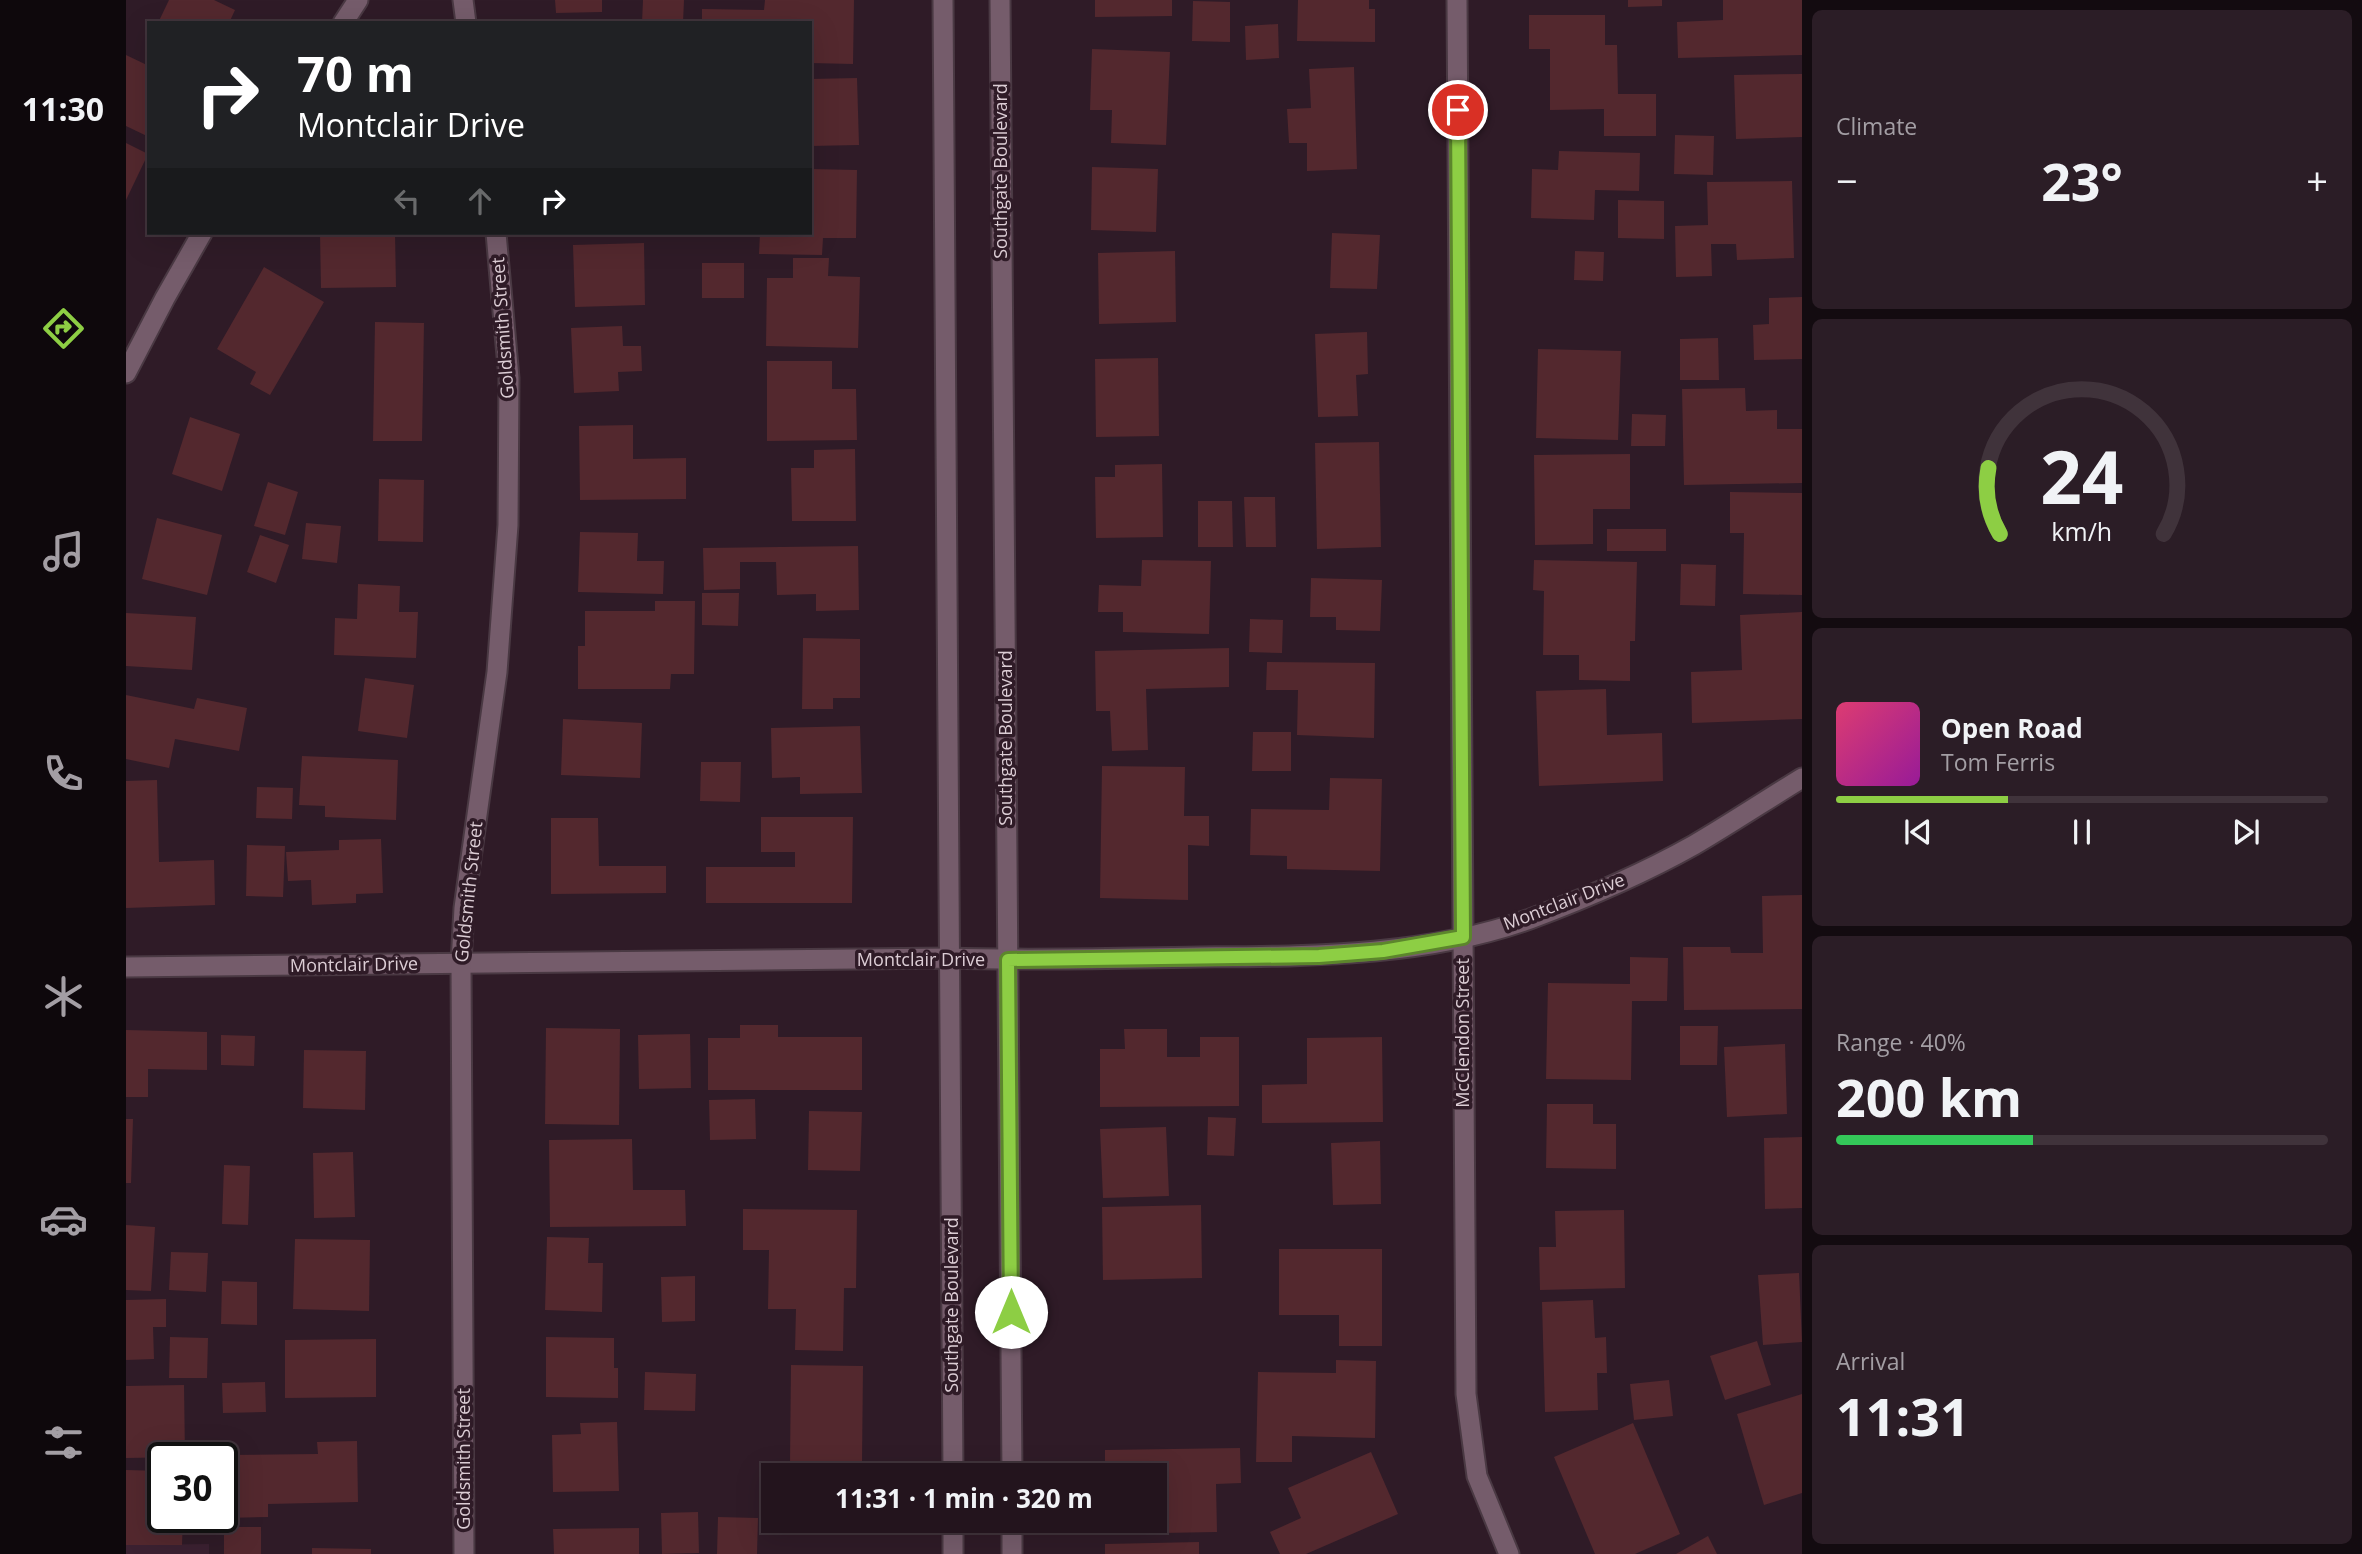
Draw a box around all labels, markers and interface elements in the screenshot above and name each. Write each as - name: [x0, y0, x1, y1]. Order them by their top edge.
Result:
- text: 70 m: [297, 40, 414, 106]
- icon: right: [182, 49, 273, 140]
- pin: [1428, 80, 1488, 140]
- street label: Southgate Boulevard: [988, 83, 1012, 259]
- text: 11:30: [22, 87, 104, 130]
- icon: arrive: [1439, 91, 1477, 129]
- text: Montclair Drive: [297, 103, 525, 146]
- text: Climate: [1836, 110, 1917, 142]
- text: 23°: [2041, 145, 2123, 216]
- text: −: [1836, 154, 1858, 206]
- text: +: [2306, 154, 2328, 206]
- icon: left: [388, 182, 426, 220]
- icon: ahead: [461, 182, 499, 220]
- icon: right: [534, 182, 572, 220]
- street label: Goldsmith Street: [485, 257, 519, 400]
- icon: directions: [39, 304, 88, 353]
- text: 24: [2040, 427, 2124, 526]
- text: km/h: [2052, 514, 2112, 548]
- icon: music: [39, 527, 88, 576]
- street label: Southgate Boulevard: [993, 650, 1017, 826]
- text: Open Road: [1941, 710, 2083, 746]
- text: Tom Ferris: [1941, 746, 2055, 778]
- icon: phone: [39, 749, 88, 798]
- icon: previous: [1899, 813, 1937, 851]
- icon: pause: [2063, 813, 2101, 851]
- icon: next: [2227, 813, 2265, 851]
- street label: Goldsmith Street: [449, 820, 487, 964]
- street label: Montclair Drive: [1499, 867, 1628, 935]
- street label: Montclair Drive: [857, 947, 985, 971]
- street label: Montclair Drive: [290, 951, 418, 977]
- street label: McClendon Street: [1450, 958, 1474, 1108]
- icon: climate: [39, 972, 88, 1021]
- text: Range · 40%: [1836, 1026, 1966, 1058]
- text: 200 km: [1836, 1061, 2022, 1132]
- icon: car: [39, 1195, 88, 1244]
- street label: Southgate Boulevard: [939, 1217, 963, 1393]
- position arrow: [974, 1275, 1048, 1349]
- text: Arrival: [1836, 1345, 1905, 1377]
- text: 11:31: [1836, 1380, 1970, 1451]
- street label: Goldsmith Street: [451, 1388, 475, 1530]
- icon: filters: [39, 1418, 88, 1467]
- speed limit sign: 30: [147, 1442, 238, 1533]
- text: 11:31 · 1 min · 320 m: [835, 1480, 1093, 1516]

